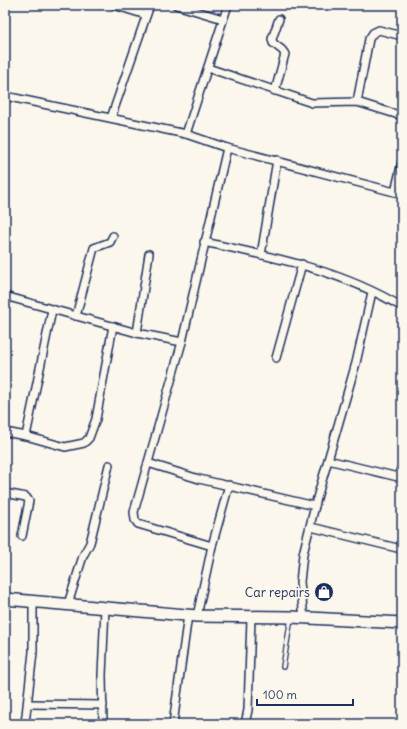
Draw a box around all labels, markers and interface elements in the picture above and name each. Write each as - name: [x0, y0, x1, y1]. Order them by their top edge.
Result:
- shop icon: Car repairs: [313, 581, 335, 603]
- place label: Car repairs: [245, 584, 310, 601]
- scale bar: [257, 681, 353, 707]
- text: 100 m: [263, 687, 297, 702]

